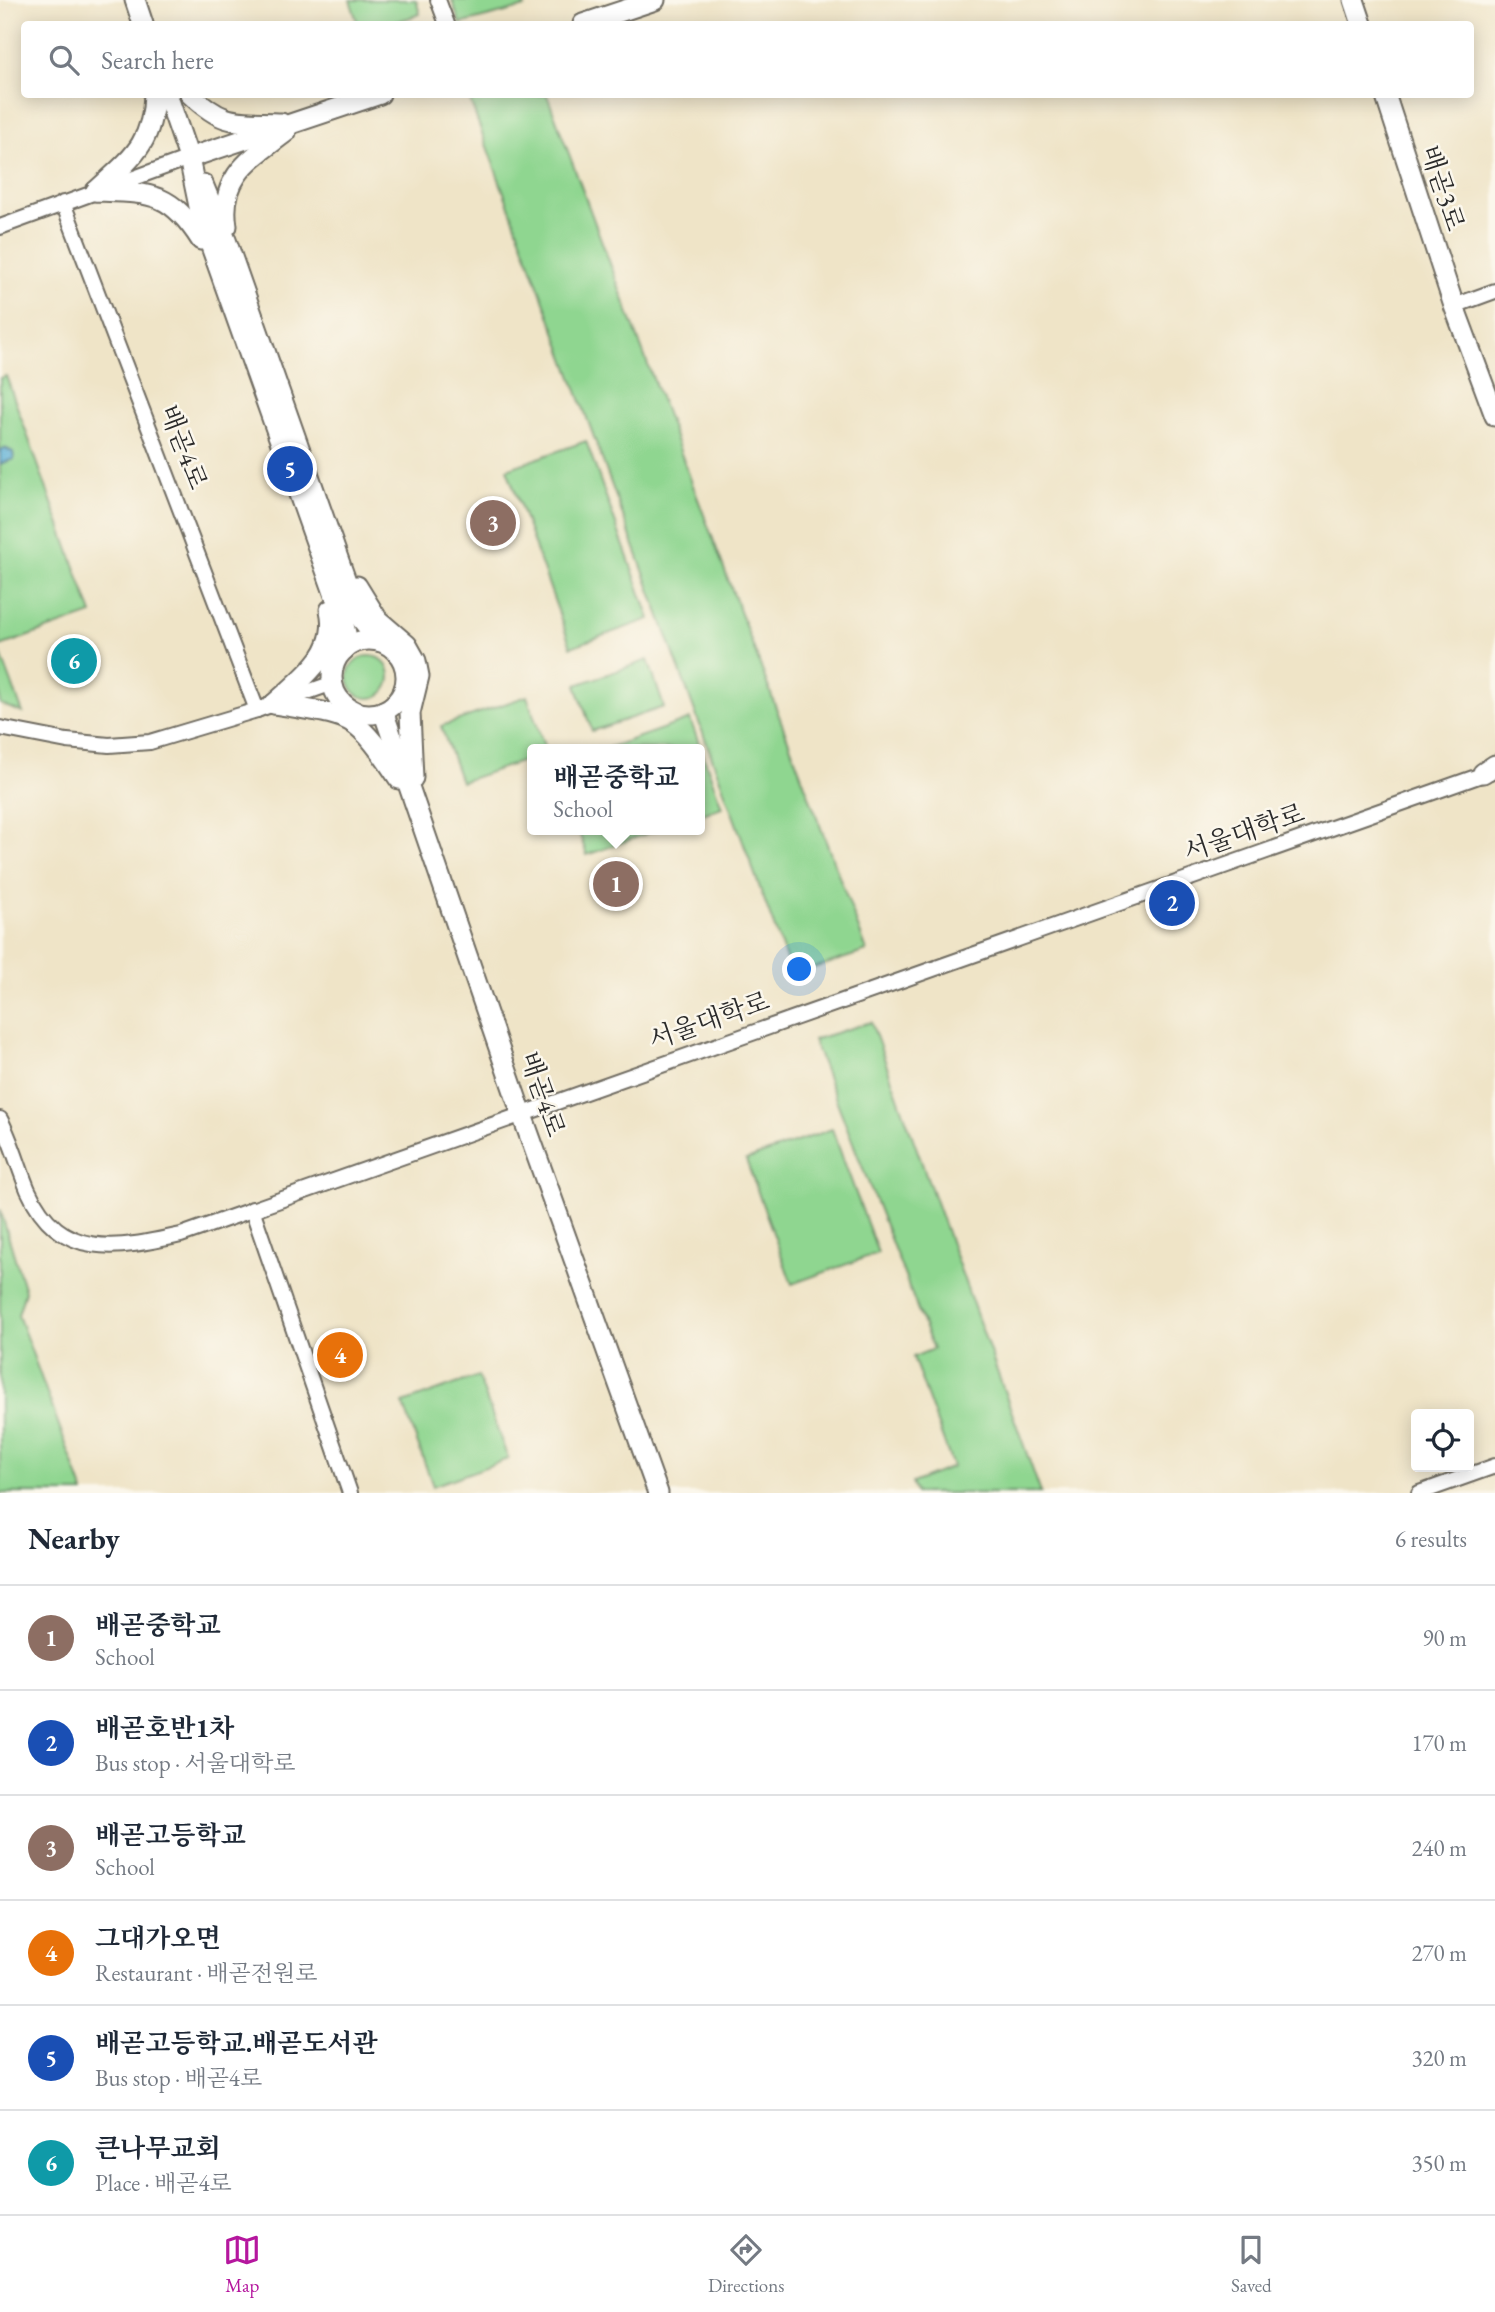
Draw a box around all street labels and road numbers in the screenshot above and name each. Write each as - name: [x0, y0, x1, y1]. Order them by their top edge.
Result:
- street label: 배곧3로: [1413, 141, 1473, 235]
- street label: 배곧4로: [152, 400, 216, 494]
- street label: 서울대학로: [1179, 795, 1309, 869]
- street label: 서울대학로: [644, 983, 774, 1057]
- street label: 배곧4로: [513, 1047, 573, 1141]

